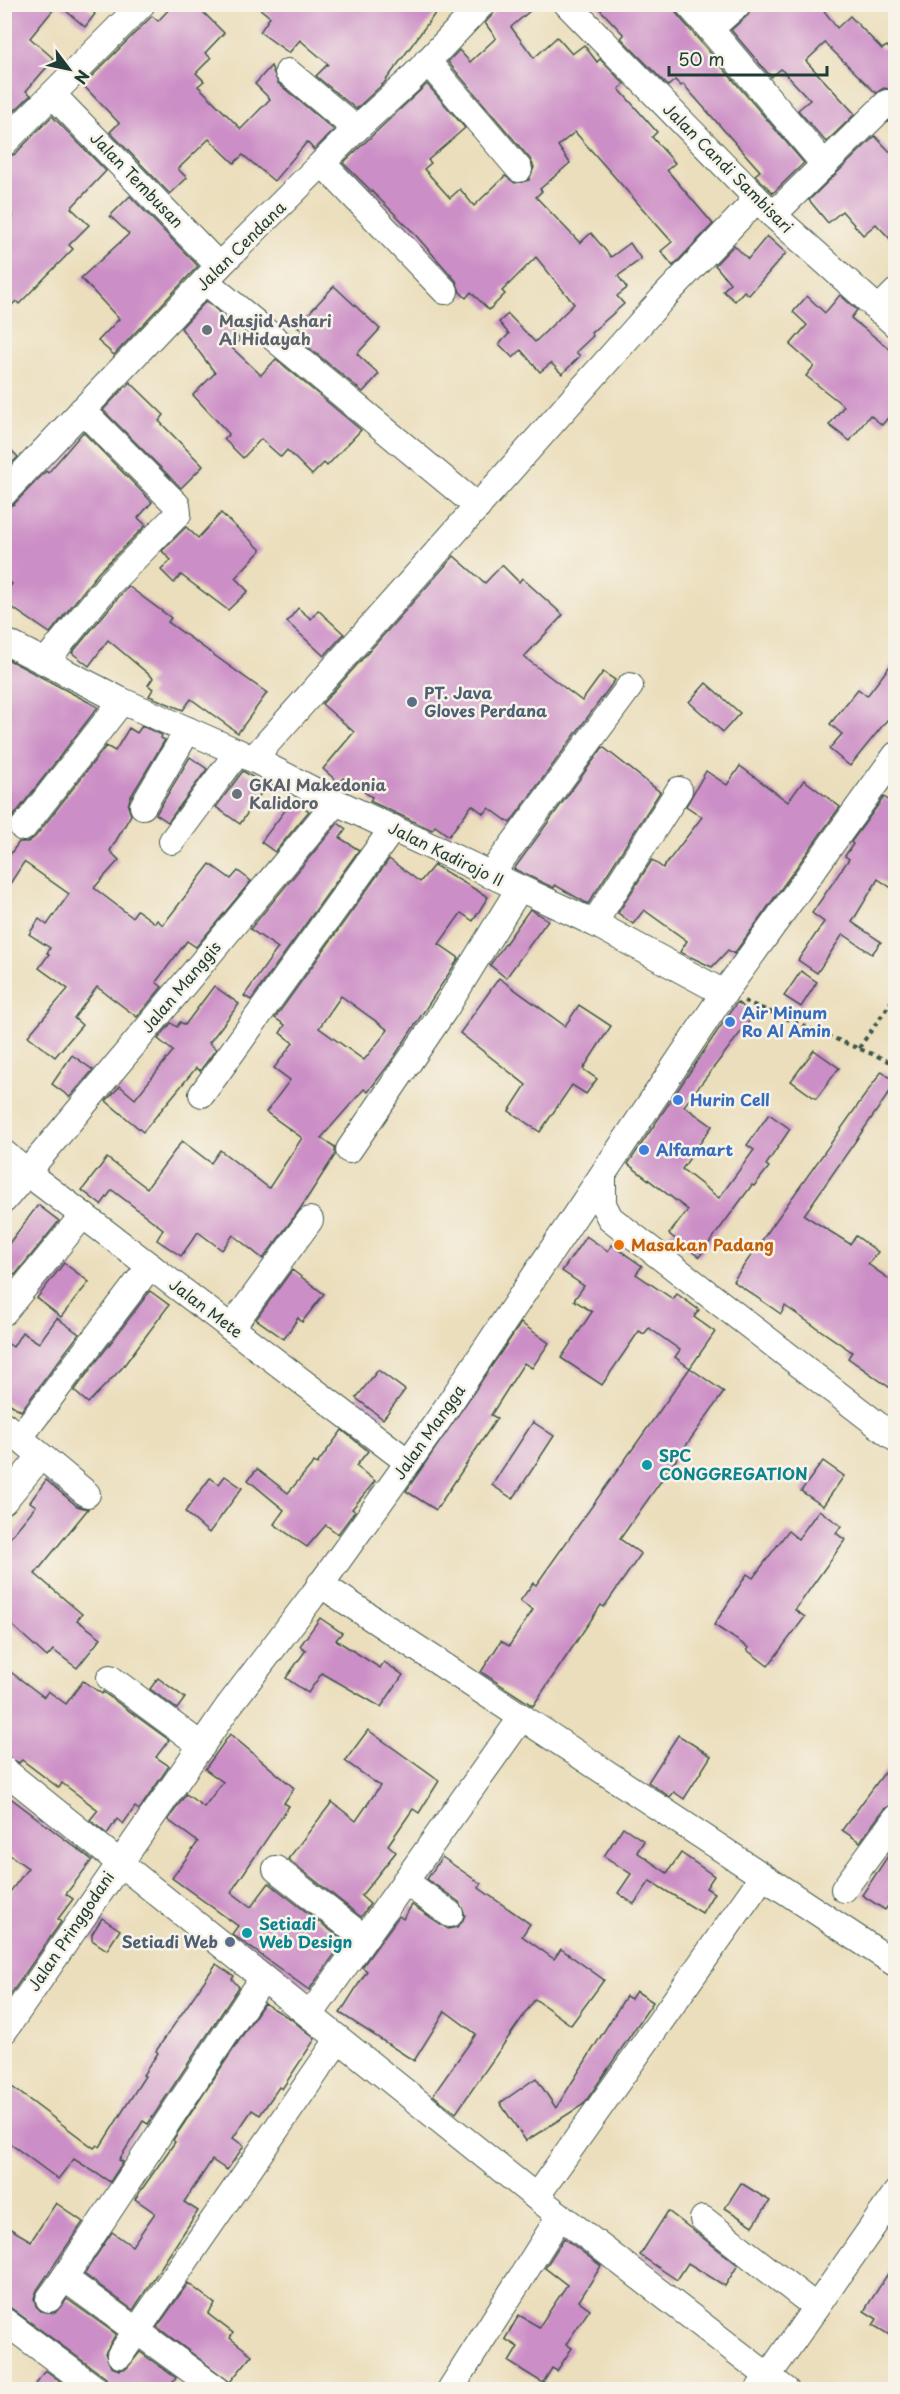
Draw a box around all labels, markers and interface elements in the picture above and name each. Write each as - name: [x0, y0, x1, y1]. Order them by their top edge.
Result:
- north arrow: [39, 39, 99, 99]
- scale bar: [669, 39, 826, 77]
- text: 50 m: [678, 45, 725, 72]
- text: N: [69, 66, 96, 89]
- street label: Jalan Candi Sambisari: [658, 97, 799, 238]
- street label: Jalan Tembusan: [86, 126, 190, 233]
- street label: Jalan Cendana: [190, 195, 291, 296]
- place label: Masjid Ashari Al Hidayah: [219, 308, 332, 350]
- marker: Masjid Ashari Al Hidayah: [200, 323, 214, 337]
- place label: PT. Java Gloves Perdana: [424, 680, 547, 722]
- marker: PT. Java Gloves Perdana: [405, 695, 419, 709]
- place label: GKAI Makedonia Kalidoro: [249, 772, 387, 814]
- marker: GKAI Makedonia Kalidoro: [230, 787, 244, 801]
- street label: Jalan Kadirojo II: [385, 815, 508, 891]
- street label: Jalan Manggis: [135, 935, 226, 1037]
- place label: Air Minum Ro Al Amin: [742, 1000, 831, 1042]
- marker: Air Minum Ro Al Amin: [723, 1015, 737, 1029]
- place label: Hurin Cell: [690, 1087, 770, 1111]
- marker: Hurin Cell: [671, 1093, 685, 1107]
- place label: Alfamart: [656, 1137, 733, 1161]
- marker: Alfamart: [637, 1143, 651, 1157]
- place label: Masakan Padang: [631, 1232, 774, 1256]
- marker: Masakan Padang: [612, 1238, 626, 1252]
- street label: Jalan Mete: [165, 1272, 249, 1343]
- street label: Jalan Mangga: [387, 1379, 470, 1484]
- place label: SPC CONGGREGATION: [659, 1443, 808, 1485]
- marker: SPC CONGGREGATION: [640, 1458, 654, 1472]
- street label: Jalan Pringgodani: [21, 1866, 119, 1995]
- place label: Setiadi Web Design: [259, 1911, 352, 1953]
- marker: Setiadi Web Design: [240, 1926, 254, 1940]
- place label: Setiadi Web: [122, 1929, 218, 1953]
- marker: Setiadi Web: [223, 1935, 237, 1949]

